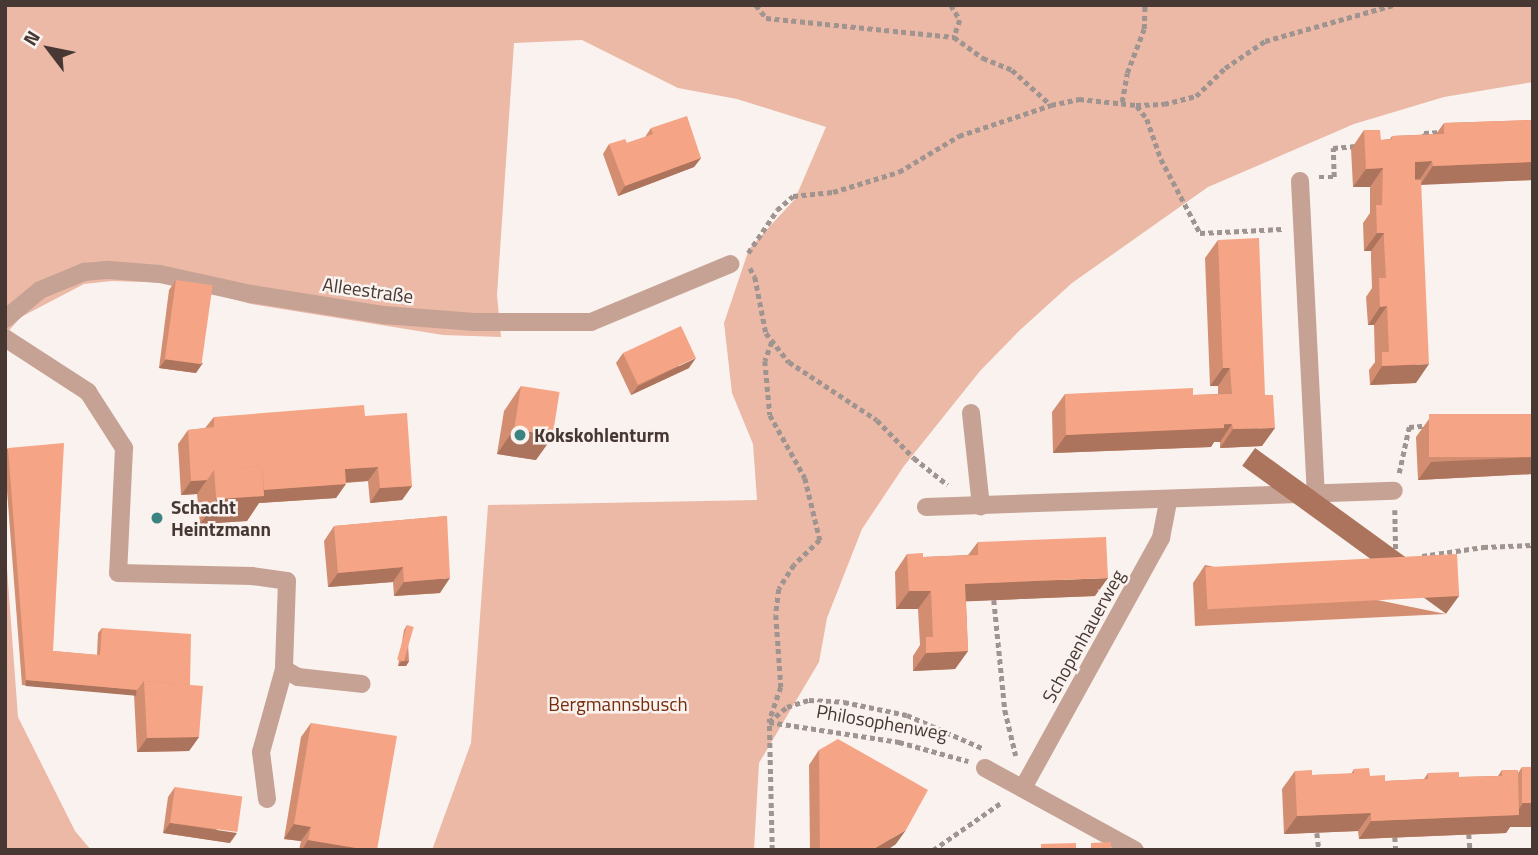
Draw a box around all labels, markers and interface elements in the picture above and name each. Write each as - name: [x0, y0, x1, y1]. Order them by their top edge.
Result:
- north arrow: [14, 14, 84, 84]
- text: N: [15, 24, 47, 51]
- street label: Alleestraße: [321, 272, 415, 308]
- place label: Kokskohlenturm: [534, 424, 670, 446]
- marker: Kokskohlenturm: [512, 427, 528, 443]
- place label: Schacht Heintzmann: [171, 496, 271, 540]
- marker: Schacht Heintzmann: [149, 510, 165, 526]
- street label: Schopenhauerweg: [1037, 566, 1129, 706]
- park label: Bergmannsbusch: [548, 693, 688, 715]
- street label: Philosophenweg: [815, 699, 949, 745]

